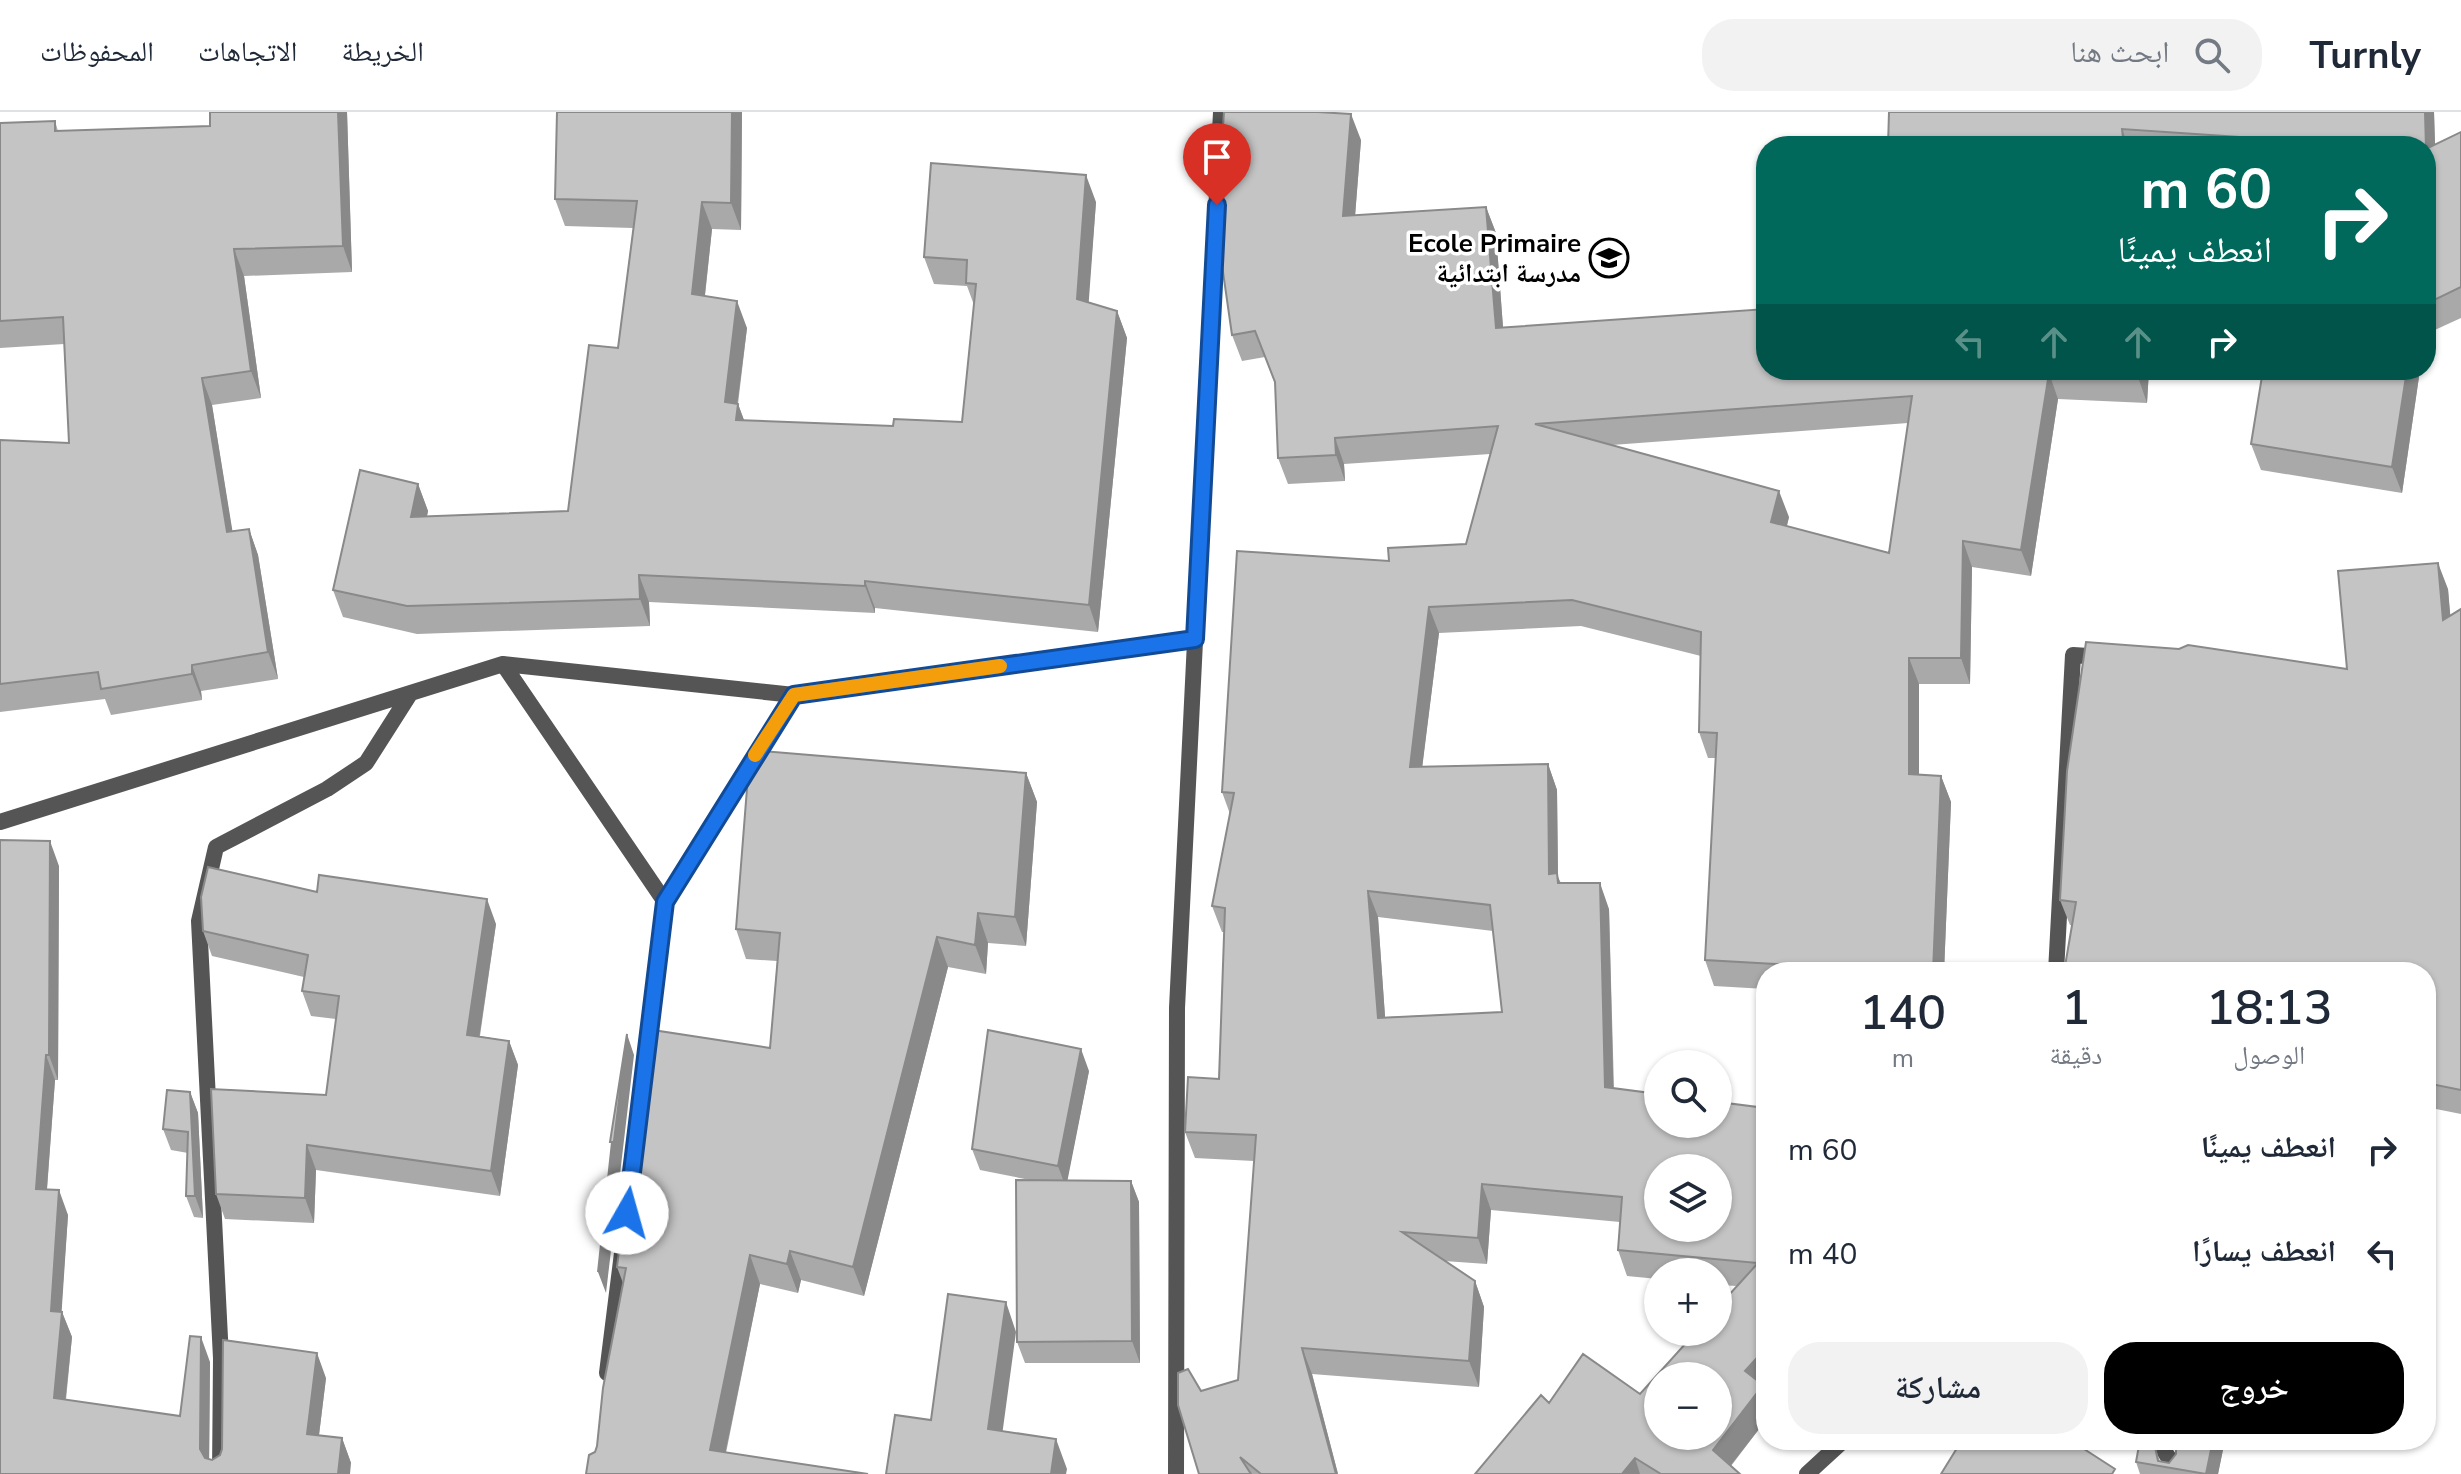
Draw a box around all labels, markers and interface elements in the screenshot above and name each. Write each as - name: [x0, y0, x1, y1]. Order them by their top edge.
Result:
- search box: [1702, 19, 2262, 91]
- text: Turnly: [2310, 30, 2421, 81]
- text: ابحث هنا: [2070, 32, 2170, 73]
- text: المحفوظات: [40, 33, 154, 71]
- text: الاتجاهات: [198, 33, 297, 71]
- text: الخريطة: [341, 33, 424, 71]
- icon: search: [2190, 33, 2234, 77]
- pin: [1183, 123, 1251, 205]
- icon: arrive: [1195, 135, 1239, 179]
- text: 60 m: [2141, 151, 2272, 228]
- icon: right: [2300, 168, 2404, 272]
- place label: Ecole Primaire مدرسة ابتدائية: [1408, 226, 1581, 291]
- text: انعطف يمينًا: [2118, 226, 2272, 275]
- school or university icon: Ecole Primaire مدرسة ابتدائية: [1588, 237, 1630, 279]
- icon: left: [1948, 320, 1992, 364]
- icon: ahead: [2032, 320, 2076, 364]
- icon: ahead: [2116, 320, 2160, 364]
- icon: right: [2200, 320, 2244, 364]
- text: 1: [2062, 975, 2090, 1041]
- text: 18:13: [2206, 975, 2332, 1041]
- text: 140: [1860, 980, 1946, 1046]
- text: دقيقة: [2050, 1038, 2102, 1073]
- text: الوصول: [2233, 1038, 2305, 1073]
- text: m: [1892, 1041, 1914, 1076]
- map controls: [1644, 1050, 1732, 1450]
- button: search: [1644, 1050, 1732, 1138]
- text: انعطف يمينًا: [2201, 1127, 2336, 1168]
- icon: right: [2360, 1128, 2404, 1172]
- text: 60 m: [1788, 1130, 1857, 1171]
- button: layers: [1644, 1154, 1732, 1242]
- position arrow: [585, 1171, 669, 1255]
- text: انعطف يسارًا: [2192, 1231, 2336, 1272]
- icon: left: [2360, 1232, 2404, 1276]
- text: 40 m: [1788, 1234, 1857, 1275]
- button: +: [1644, 1258, 1732, 1346]
- button: مشاركة: [1788, 1342, 2088, 1434]
- button: خروج: [2104, 1342, 2404, 1434]
- button: −: [1644, 1362, 1732, 1450]

